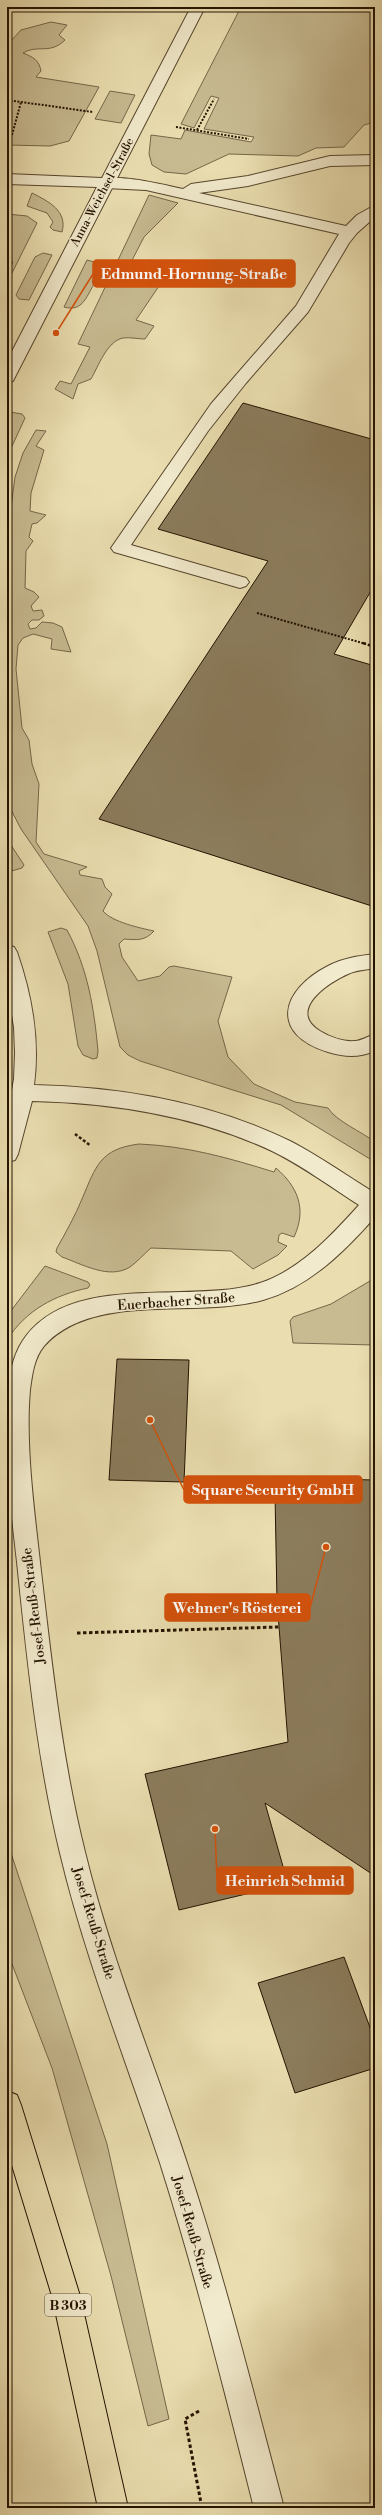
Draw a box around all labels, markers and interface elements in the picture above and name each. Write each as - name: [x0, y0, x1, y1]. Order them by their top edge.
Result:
- street label: Anna-Weichsel-Straße: [67, 135, 137, 250]
- callout: Edmund-Hornung-Straße: [93, 260, 295, 287]
- text: Edmund-Hornung-Straße: [101, 265, 287, 284]
- street label: Euerbacher Straße: [117, 1289, 236, 1315]
- callout: Square Security GmbH: [184, 1476, 362, 1503]
- text: Square Security GmbH: [192, 1481, 355, 1500]
- street label: Josef-Reuß-Straße: [18, 1547, 50, 1666]
- callout: Wehner's Rösterei: [165, 1594, 310, 1621]
- text: Wehner's Rösterei: [172, 1599, 302, 1618]
- street label: Josef-Reuß-Straße: [67, 1864, 119, 1982]
- callout: Heinrich Schmid: [217, 1867, 353, 1894]
- text: Heinrich Schmid: [225, 1872, 345, 1891]
- street label: Josef-Reuß-Straße: [167, 2173, 217, 2291]
- road number: B 303: [45, 2294, 91, 2316]

